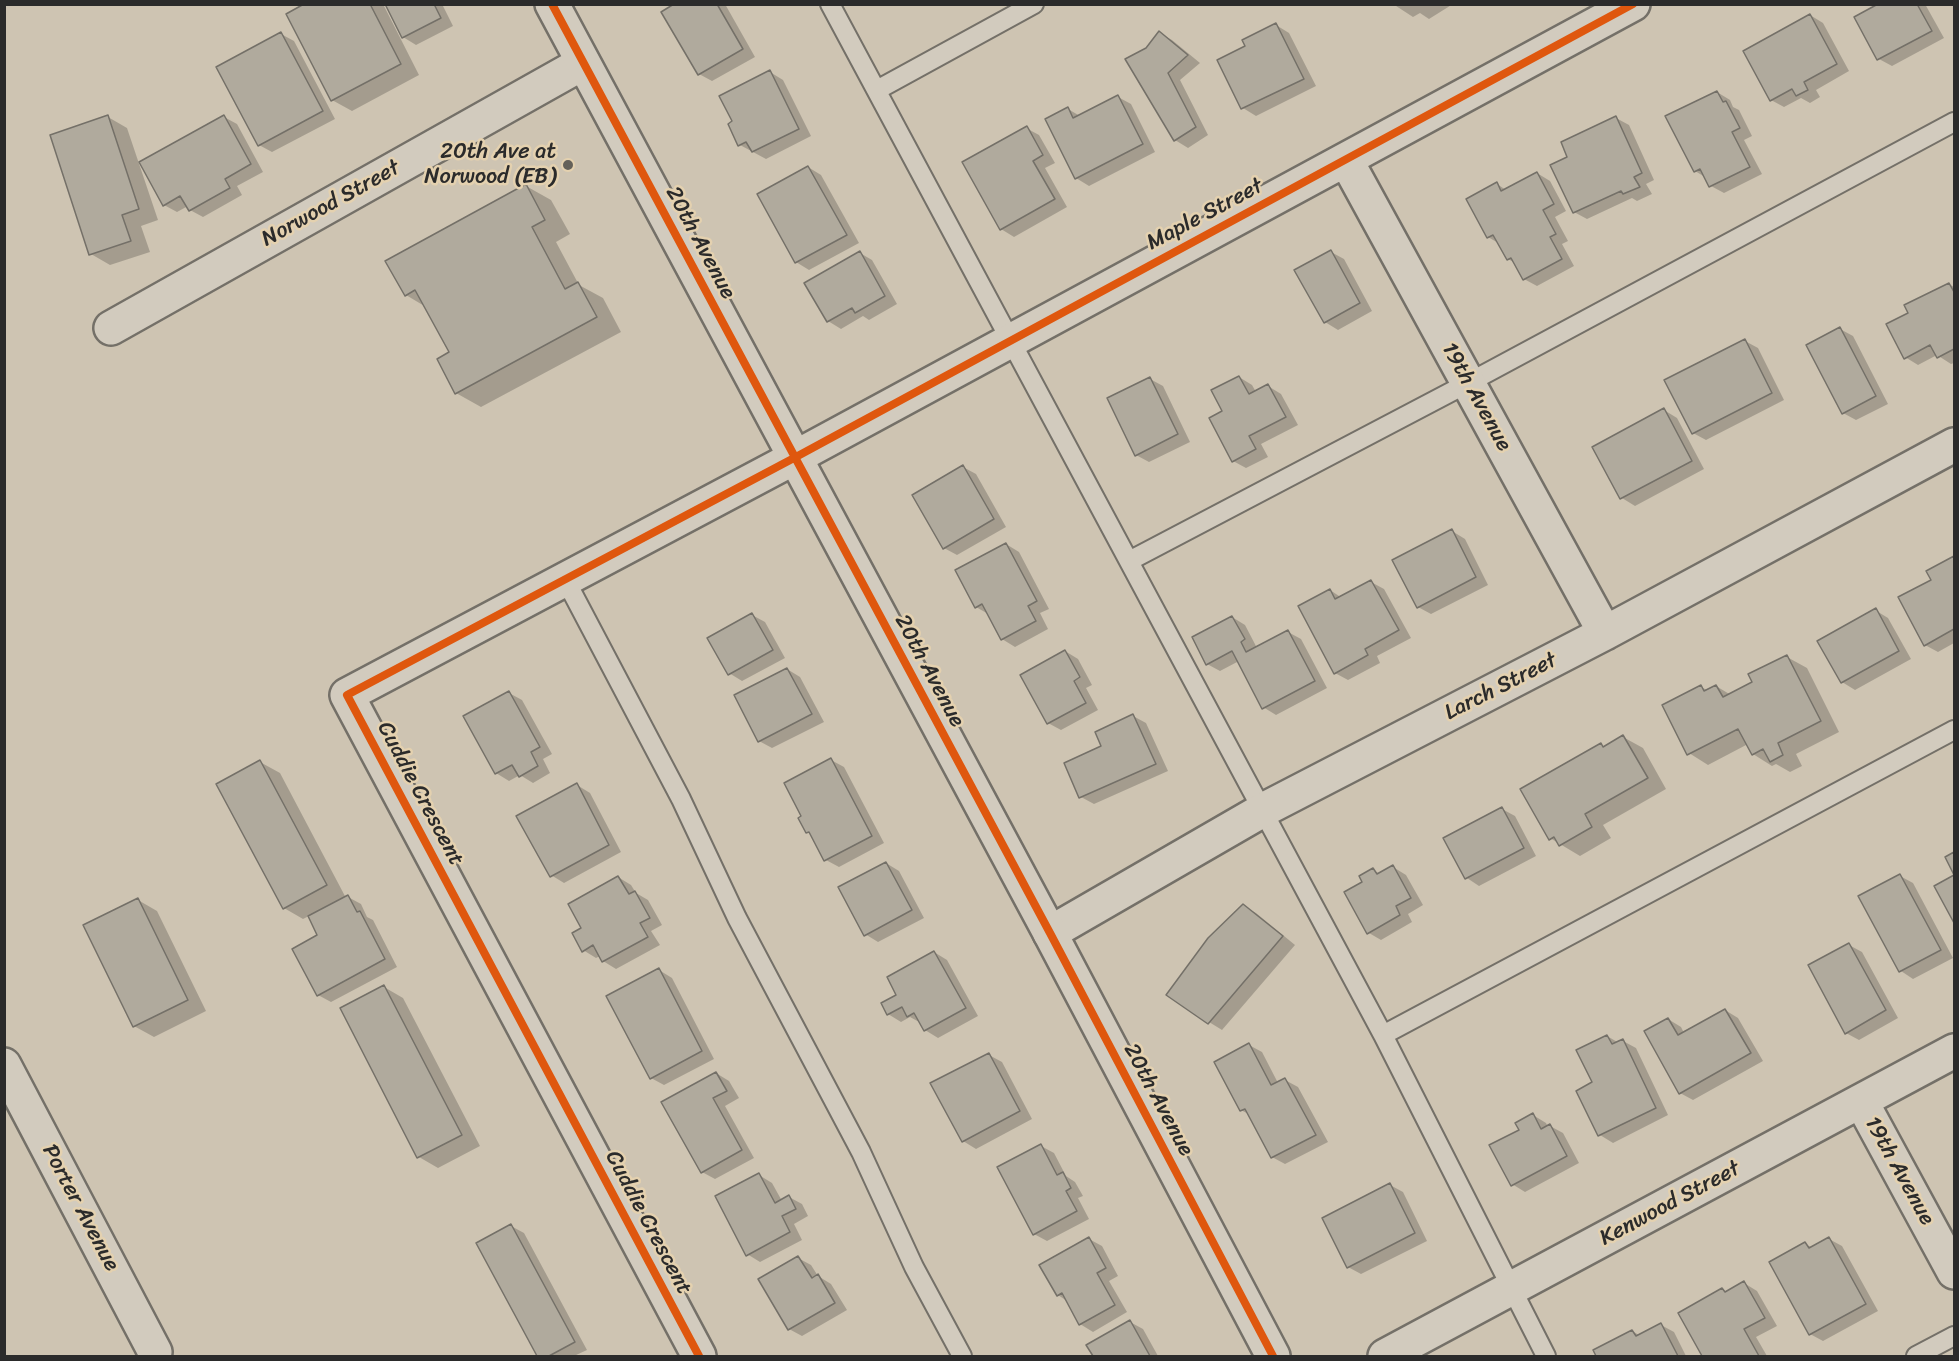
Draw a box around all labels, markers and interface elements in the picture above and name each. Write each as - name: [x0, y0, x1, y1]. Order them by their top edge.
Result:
- place label: 20th Ave at Norwood (EB): [424, 139, 556, 190]
- street label: Norwood Street: [257, 155, 405, 253]
- marker: 20th Ave at Norwood (EB): [561, 158, 575, 172]
- street label: Maple Street: [1142, 173, 1268, 257]
- street label: 20th Avenue: [659, 182, 741, 304]
- street label: 19th Avenue: [1435, 338, 1517, 456]
- street label: 20th Avenue: [888, 610, 970, 732]
- street label: Larch Street: [1440, 647, 1562, 727]
- street label: Cuddie Crescent: [371, 718, 469, 870]
- street label: 20th Avenue: [1117, 1039, 1199, 1161]
- street label: 19th Avenue: [1858, 1112, 1940, 1230]
- street label: Porter Avenue: [36, 1140, 124, 1276]
- street label: Cuddie Crescent: [599, 1147, 697, 1299]
- street label: Kenwood Street: [1595, 1156, 1745, 1252]

